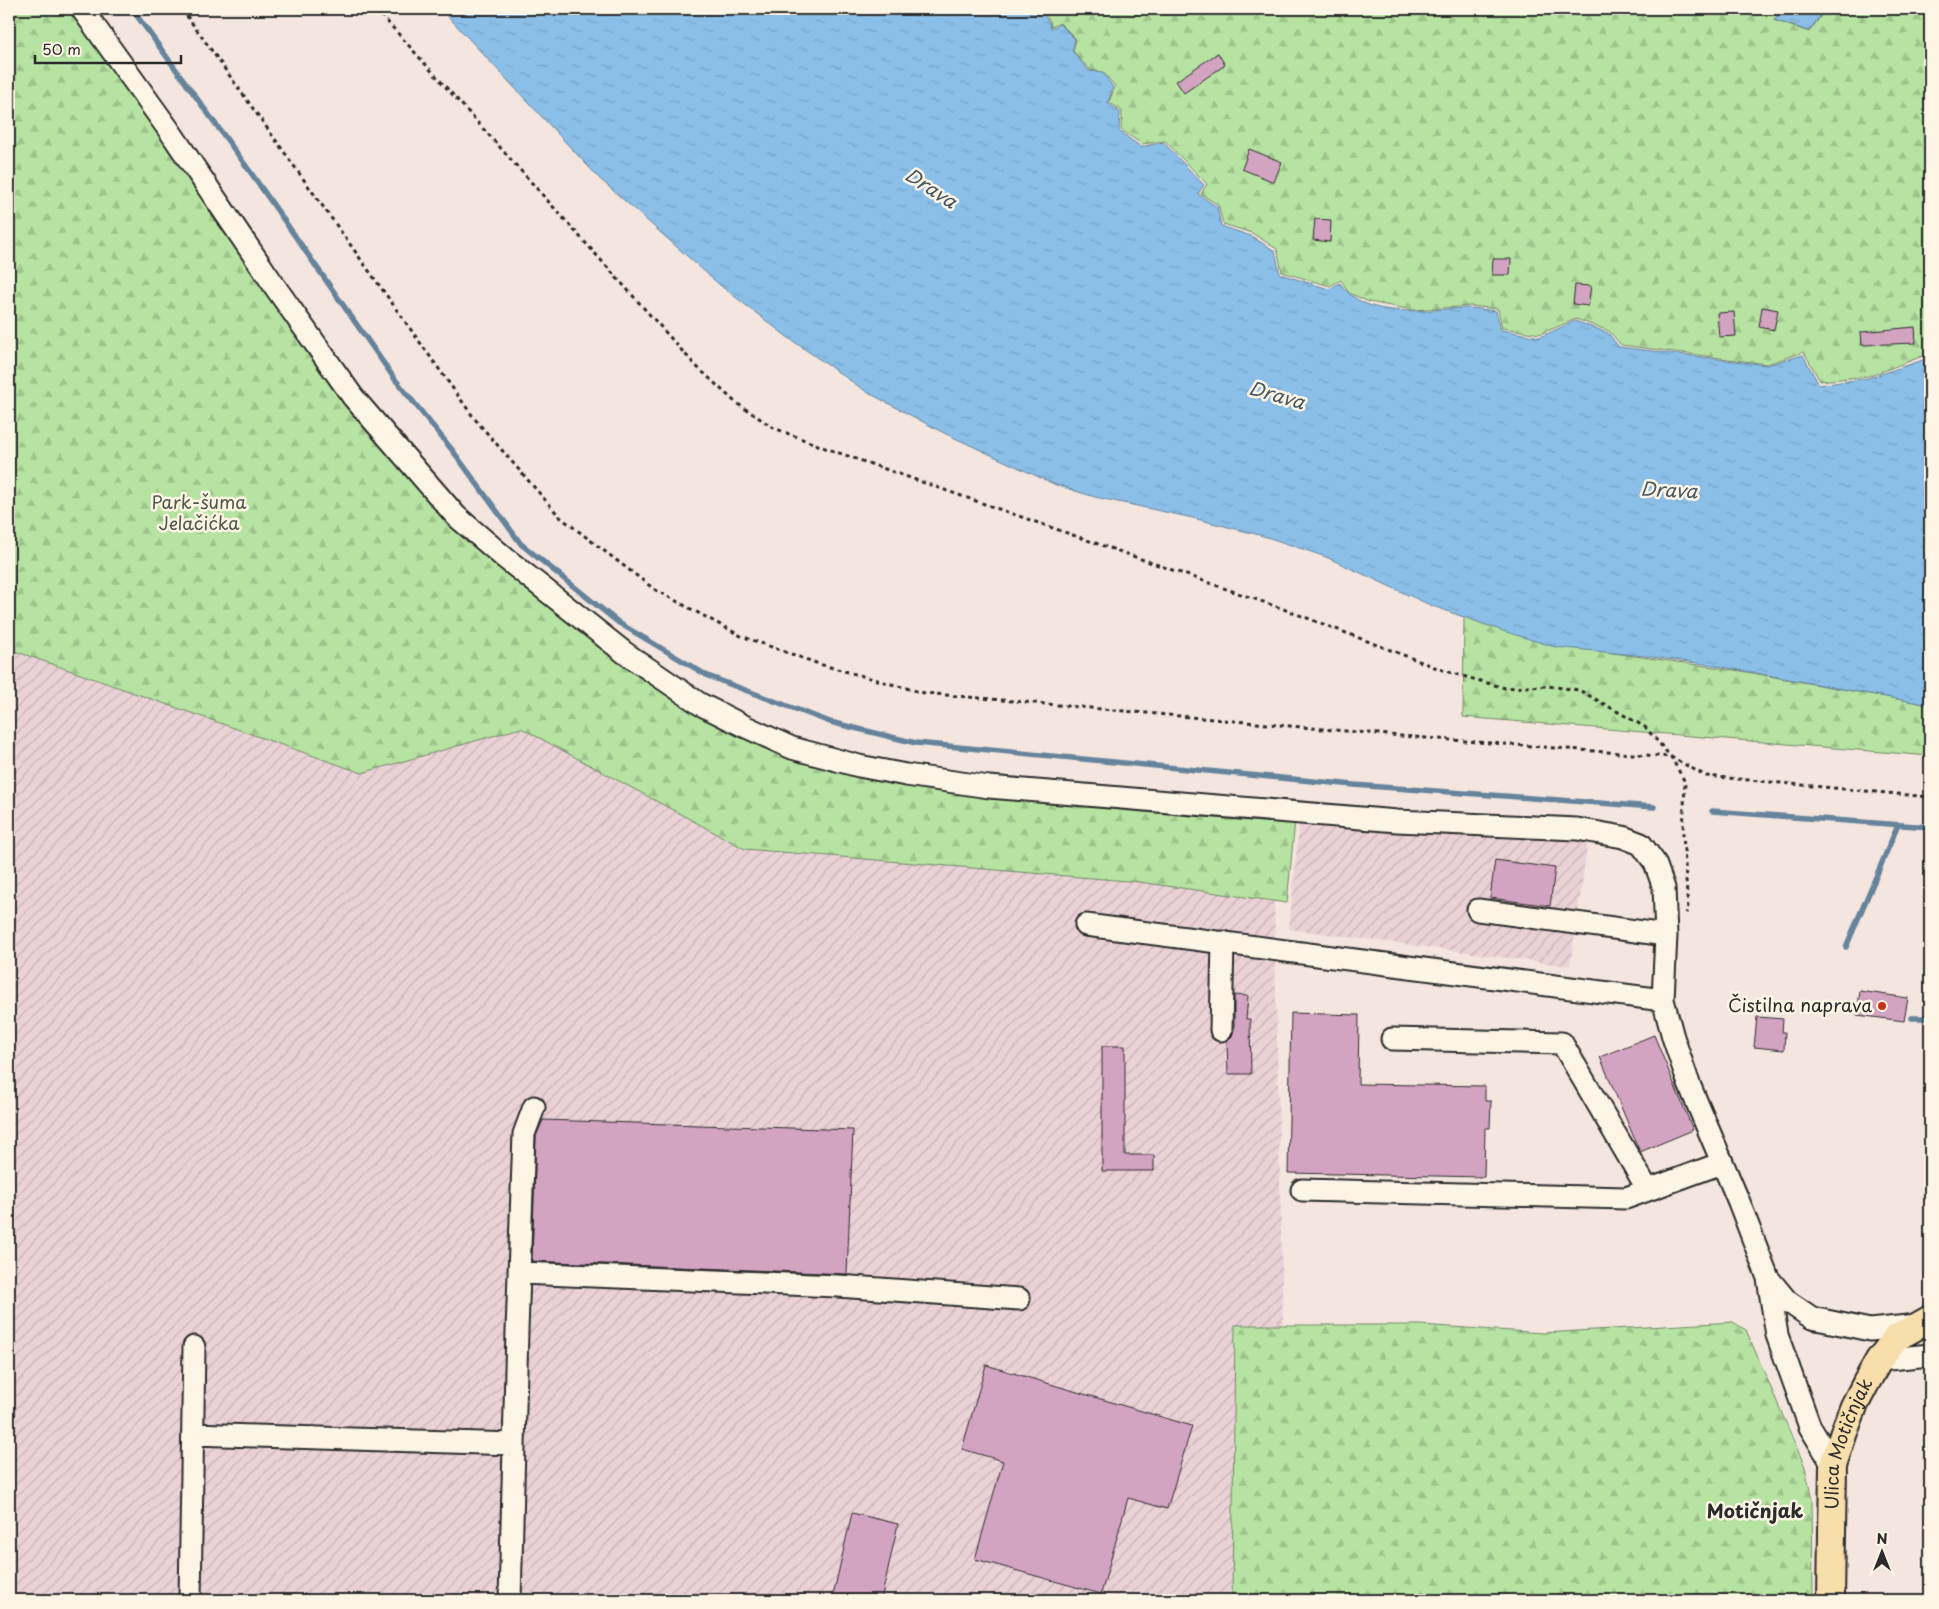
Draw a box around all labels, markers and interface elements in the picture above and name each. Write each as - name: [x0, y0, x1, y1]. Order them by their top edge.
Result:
- scale bar: [35, 32, 181, 64]
- text: 50 m: [42, 37, 81, 60]
- water label: Drava: [900, 160, 964, 215]
- water label: Drava: [1246, 373, 1309, 416]
- water label: Drava: [1640, 474, 1699, 505]
- park label: Park-šuma Jelačićka: [151, 488, 247, 536]
- place label: Čistilna naprava: [1728, 991, 1872, 1018]
- marker: Čistilna naprava: [1876, 1000, 1888, 1012]
- street label: Ulica Motičnjak: [1817, 1372, 1879, 1510]
- district label: Motičnjak: [1707, 1496, 1804, 1524]
- north arrow: [1856, 1526, 1906, 1576]
- text: N: [1876, 1528, 1888, 1549]

